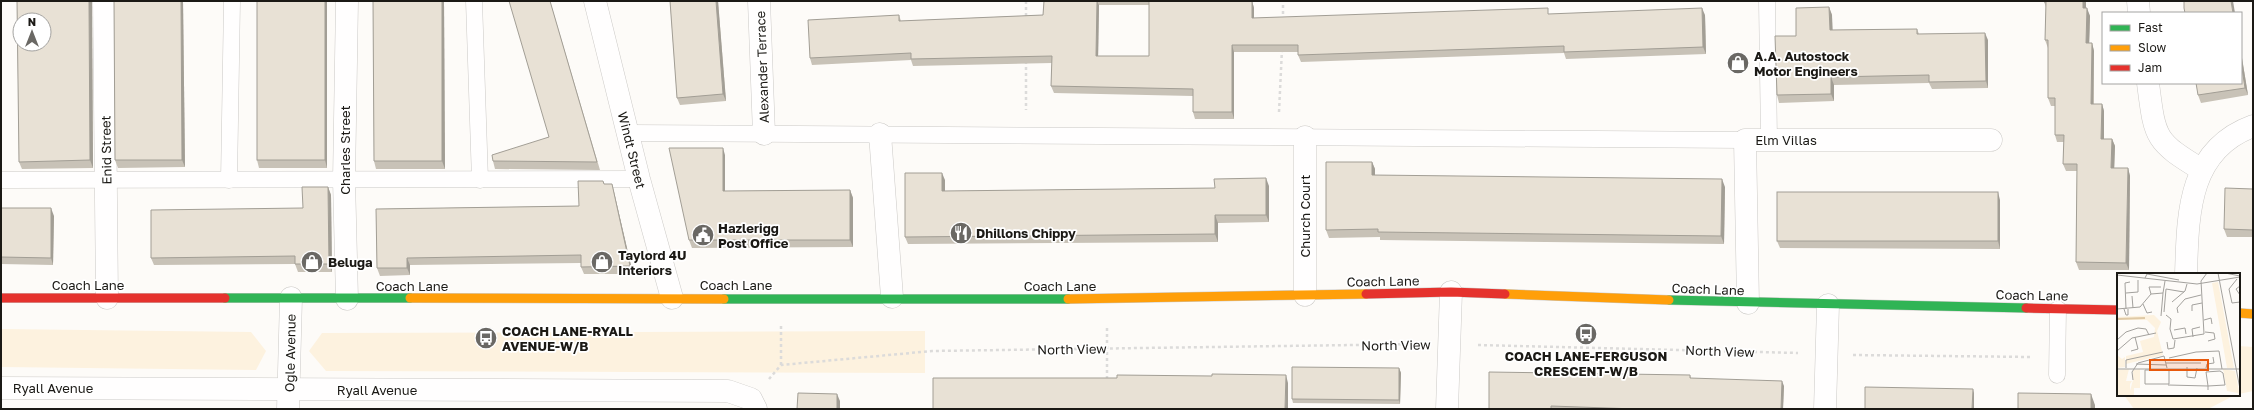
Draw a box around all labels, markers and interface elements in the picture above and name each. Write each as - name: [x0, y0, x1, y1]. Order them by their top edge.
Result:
- street label: Alexander Terrace: [752, 11, 772, 123]
- north arrow: [12, 12, 52, 52]
- legend: [2102, 12, 2242, 84]
- text: N: [28, 15, 36, 28]
- text: Fast: [2138, 20, 2163, 35]
- text: Slow: [2138, 40, 2166, 55]
- place label: A.A. Autostock Motor Engineers: [1754, 48, 1858, 79]
- shop icon: A.A. Autostock Motor Engineers: [1725, 50, 1751, 76]
- text: Jam: [2138, 60, 2162, 75]
- street label: Charles Street: [337, 105, 353, 195]
- street label: Windt Street: [615, 110, 649, 190]
- street label: Enid Street: [97, 115, 115, 185]
- street label: Elm Villas: [1755, 132, 1817, 148]
- street label: Church Court: [1297, 174, 1313, 258]
- place label: Hazlerigg Post Office: [718, 220, 789, 251]
- restaurant icon: Dhillons Chippy: [948, 220, 974, 246]
- public building icon: Hazlerigg Post Office: [690, 222, 716, 248]
- place label: Dhillons Chippy: [976, 225, 1076, 241]
- place label: Taylord 4U Interiors: [618, 247, 686, 278]
- shop icon: Beluga: [299, 249, 325, 275]
- shop icon: Taylord 4U Interiors: [589, 249, 615, 275]
- place label: Beluga: [328, 254, 373, 270]
- street label: Coach Lane: [1346, 272, 1420, 290]
- inset map: [2117, 273, 2240, 396]
- street label: Coach Lane: [52, 277, 124, 293]
- street label: Coach Lane: [700, 277, 772, 293]
- street label: Coach Lane: [376, 278, 448, 294]
- street label: Coach Lane: [1024, 278, 1096, 294]
- street label: Coach Lane: [1671, 280, 1745, 298]
- street label: Coach Lane: [1995, 286, 2069, 304]
- street label: Ogle Avenue: [281, 314, 299, 392]
- bus stop icon: COACH LANE-FERGUSON CRESCENT-W/B: [1573, 321, 1599, 347]
- place label: COACH LANE-RYALL AVENUE-W/B: [502, 323, 633, 354]
- bus stop icon: COACH LANE-RYALL AVENUE-W/B: [473, 325, 499, 351]
- street label: North View: [1361, 336, 1431, 354]
- street label: North View: [1037, 340, 1107, 358]
- street label: North View: [1685, 342, 1756, 360]
- place label: COACH LANE-FERGUSON CRESCENT-W/B: [1505, 348, 1667, 379]
- street label: Ryall Avenue: [13, 380, 93, 396]
- street label: Ryall Avenue: [337, 382, 417, 398]

